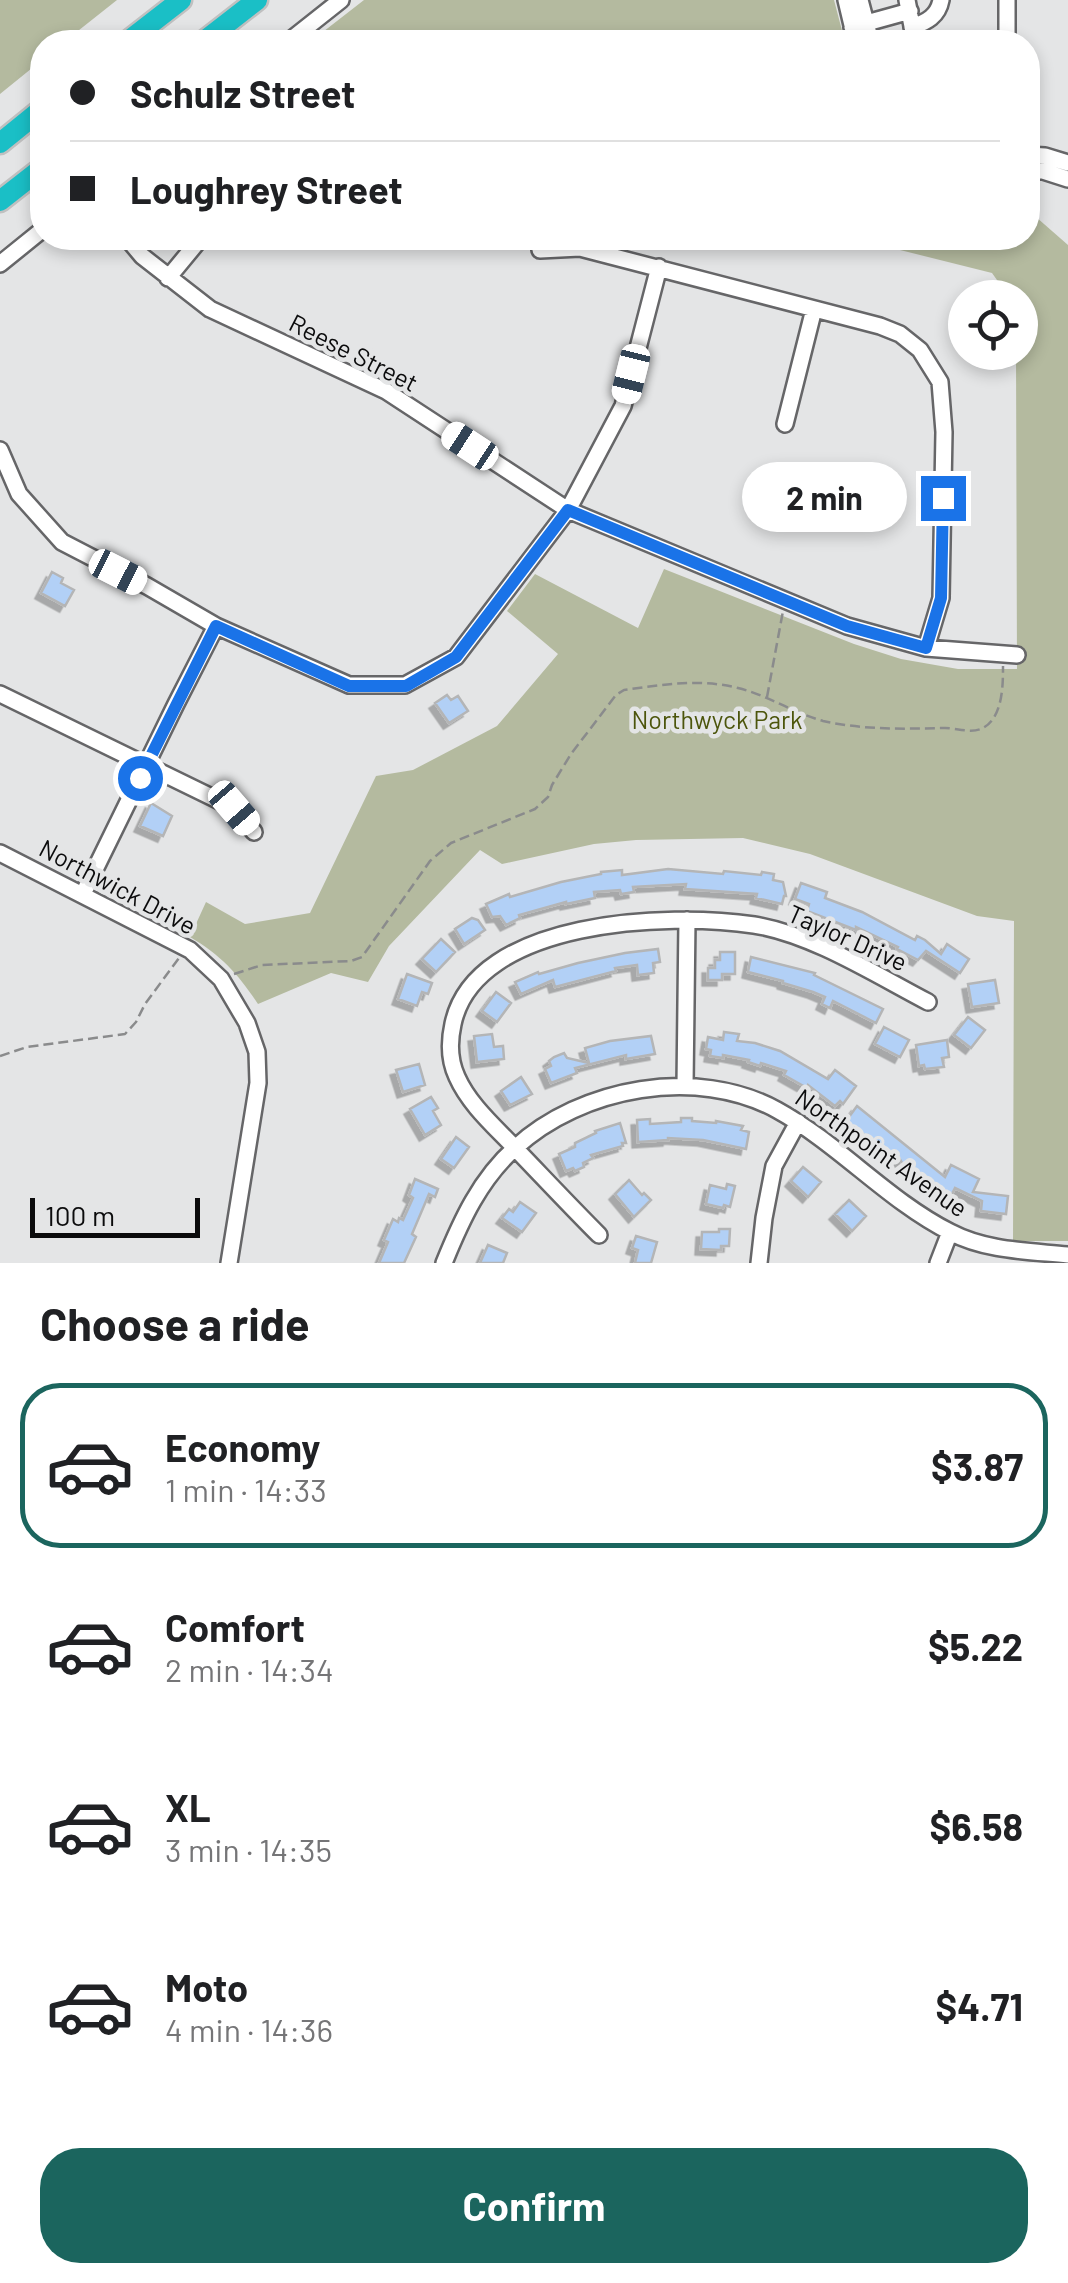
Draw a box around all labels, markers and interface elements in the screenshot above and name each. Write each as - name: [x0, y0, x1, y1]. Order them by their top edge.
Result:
- text: Schulz Street: [130, 70, 355, 116]
- text: Loughrey Street: [130, 166, 403, 212]
- map controls: [948, 280, 1038, 370]
- button: locate: [948, 280, 1038, 370]
- street label: Reese Street: [285, 307, 423, 397]
- car: [609, 341, 653, 407]
- car: [437, 417, 503, 475]
- callout: 2 min: [743, 463, 908, 533]
- route end: [921, 476, 966, 521]
- text: 2 min: [786, 478, 863, 516]
- car: [84, 545, 152, 599]
- park label: Northwyck Park: [631, 704, 803, 734]
- route start: [118, 756, 163, 801]
- car: [203, 776, 265, 840]
- street label: Northwick Drive: [35, 832, 201, 940]
- street label: Taylor Drive: [784, 897, 912, 977]
- street label: Northpoint Avenue: [790, 1081, 974, 1223]
- scale bar: [30, 1193, 200, 1238]
- text: 100 m: [45, 1198, 115, 1232]
- text: Choose a ride: [40, 1296, 310, 1350]
- icon: car: [45, 1421, 135, 1511]
- text: Economy: [165, 1424, 320, 1470]
- text: $3.87: [931, 1443, 1023, 1489]
- text: 1 min · 14:33: [165, 1470, 327, 1508]
- icon: car: [45, 1601, 135, 1691]
- text: Comfort: [165, 1604, 305, 1650]
- text: $5.22: [928, 1623, 1023, 1669]
- text: 2 min · 14:34: [165, 1650, 334, 1688]
- icon: car: [45, 1781, 135, 1871]
- text: XL: [165, 1784, 211, 1830]
- text: $6.58: [930, 1803, 1023, 1849]
- text: 3 min · 14:35: [165, 1830, 332, 1868]
- icon: car: [45, 1961, 135, 2051]
- text: Moto: [165, 1964, 248, 2010]
- text: $4.71: [935, 1983, 1023, 2029]
- text: 4 min · 14:36: [165, 2010, 333, 2048]
- button: Confirm: [40, 2148, 1028, 2263]

